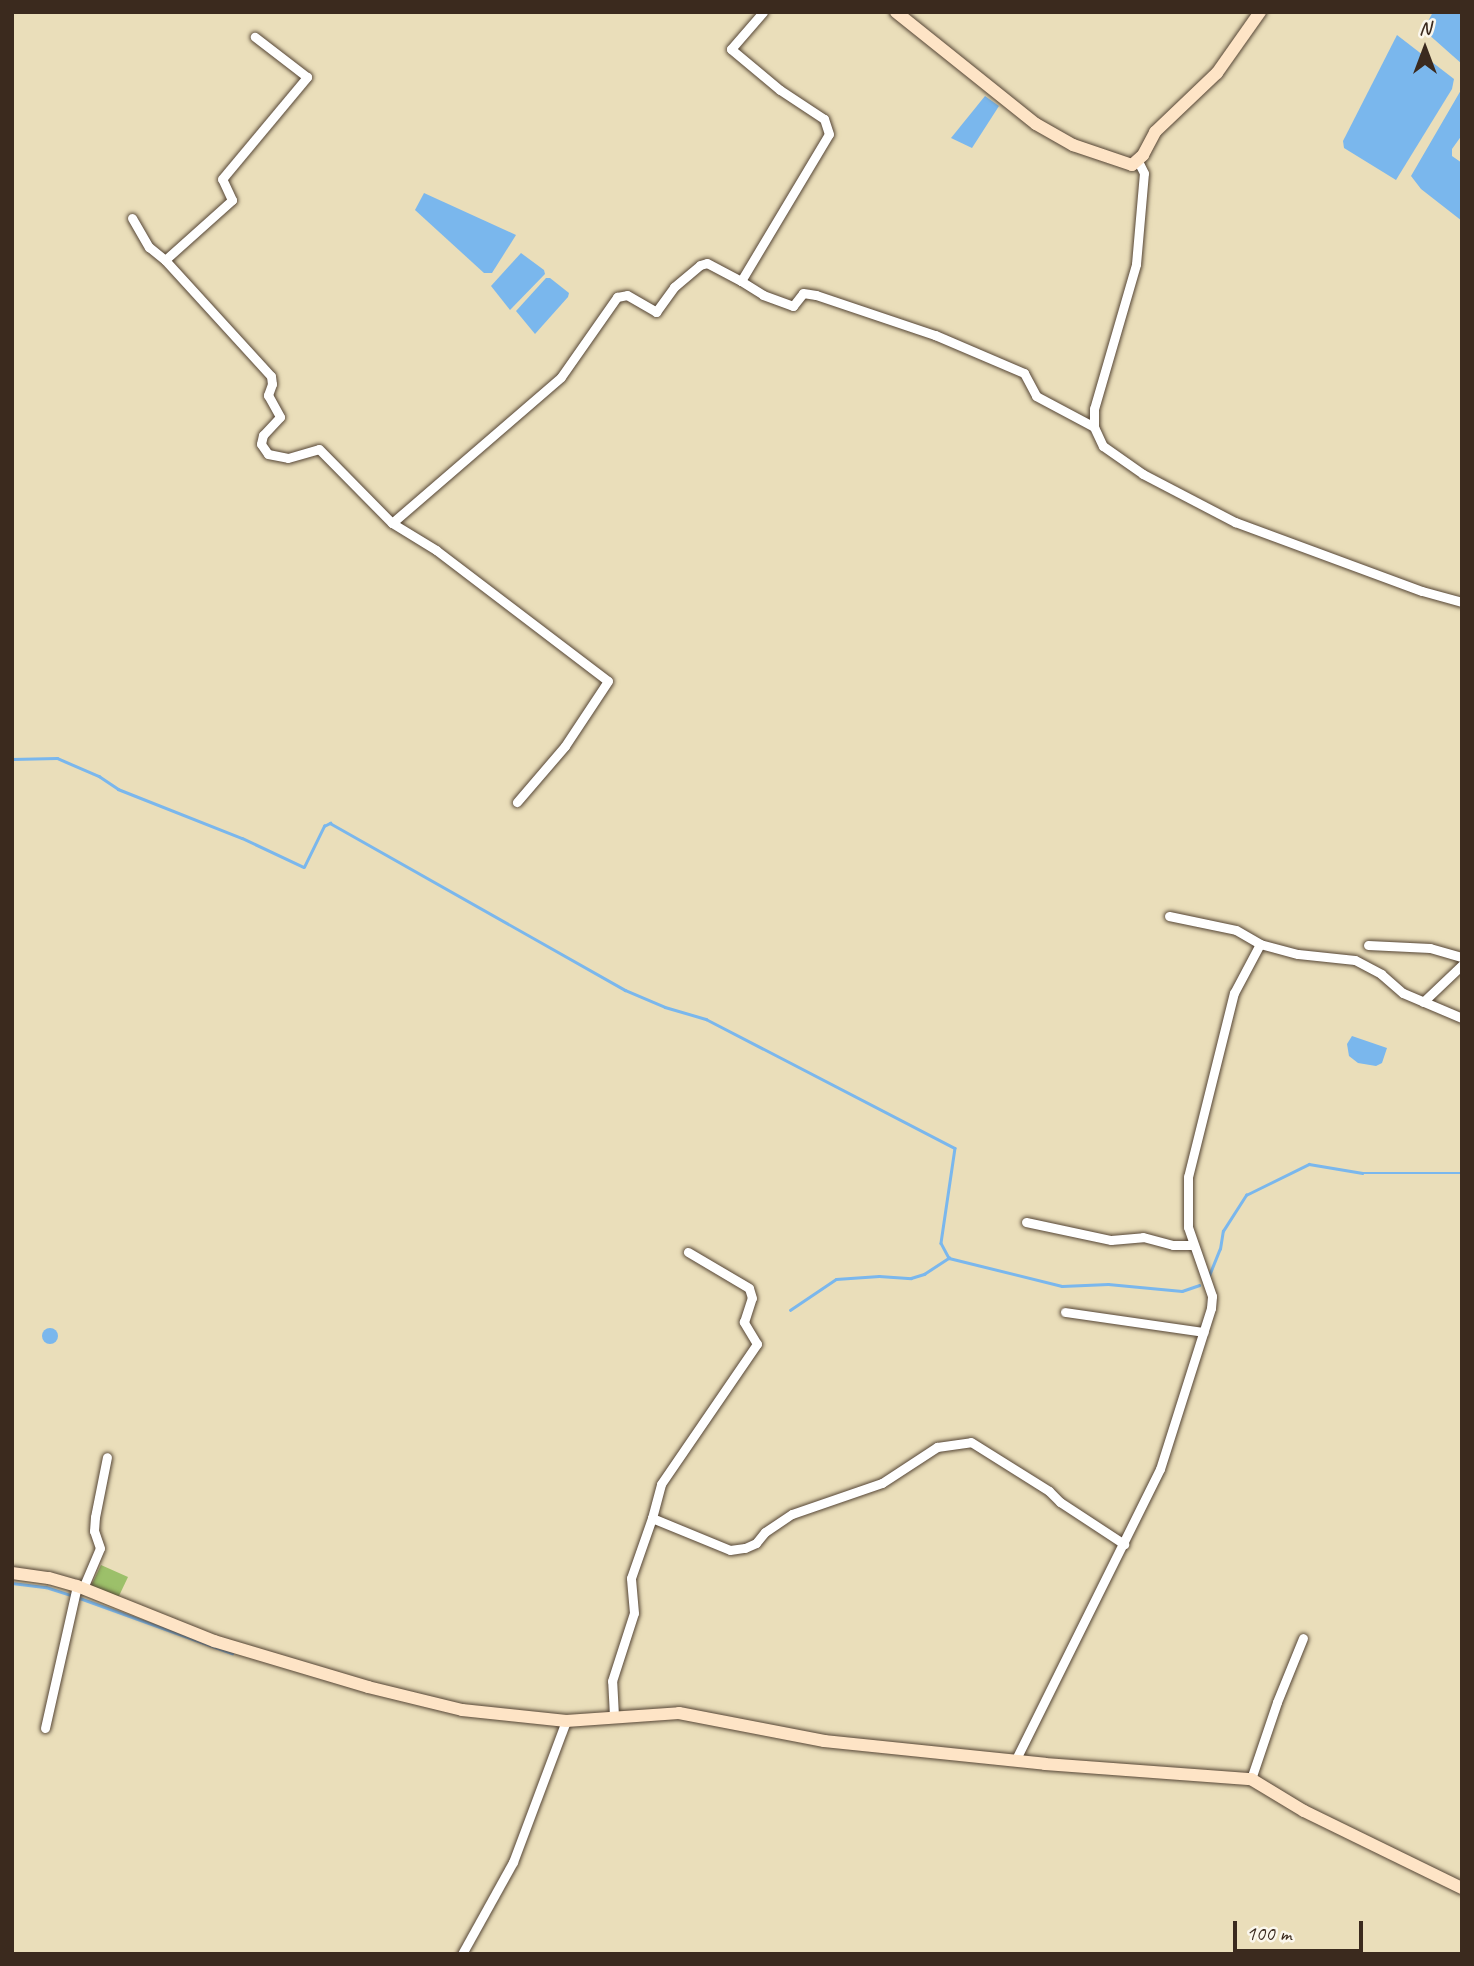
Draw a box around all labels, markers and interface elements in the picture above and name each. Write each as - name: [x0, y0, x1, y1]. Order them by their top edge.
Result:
- north arrow: [1390, 14, 1460, 84]
- text: N: [1419, 16, 1431, 40]
- scale bar: [1236, 1906, 1366, 1950]
- text: 100 m: [1246, 1920, 1291, 1946]

